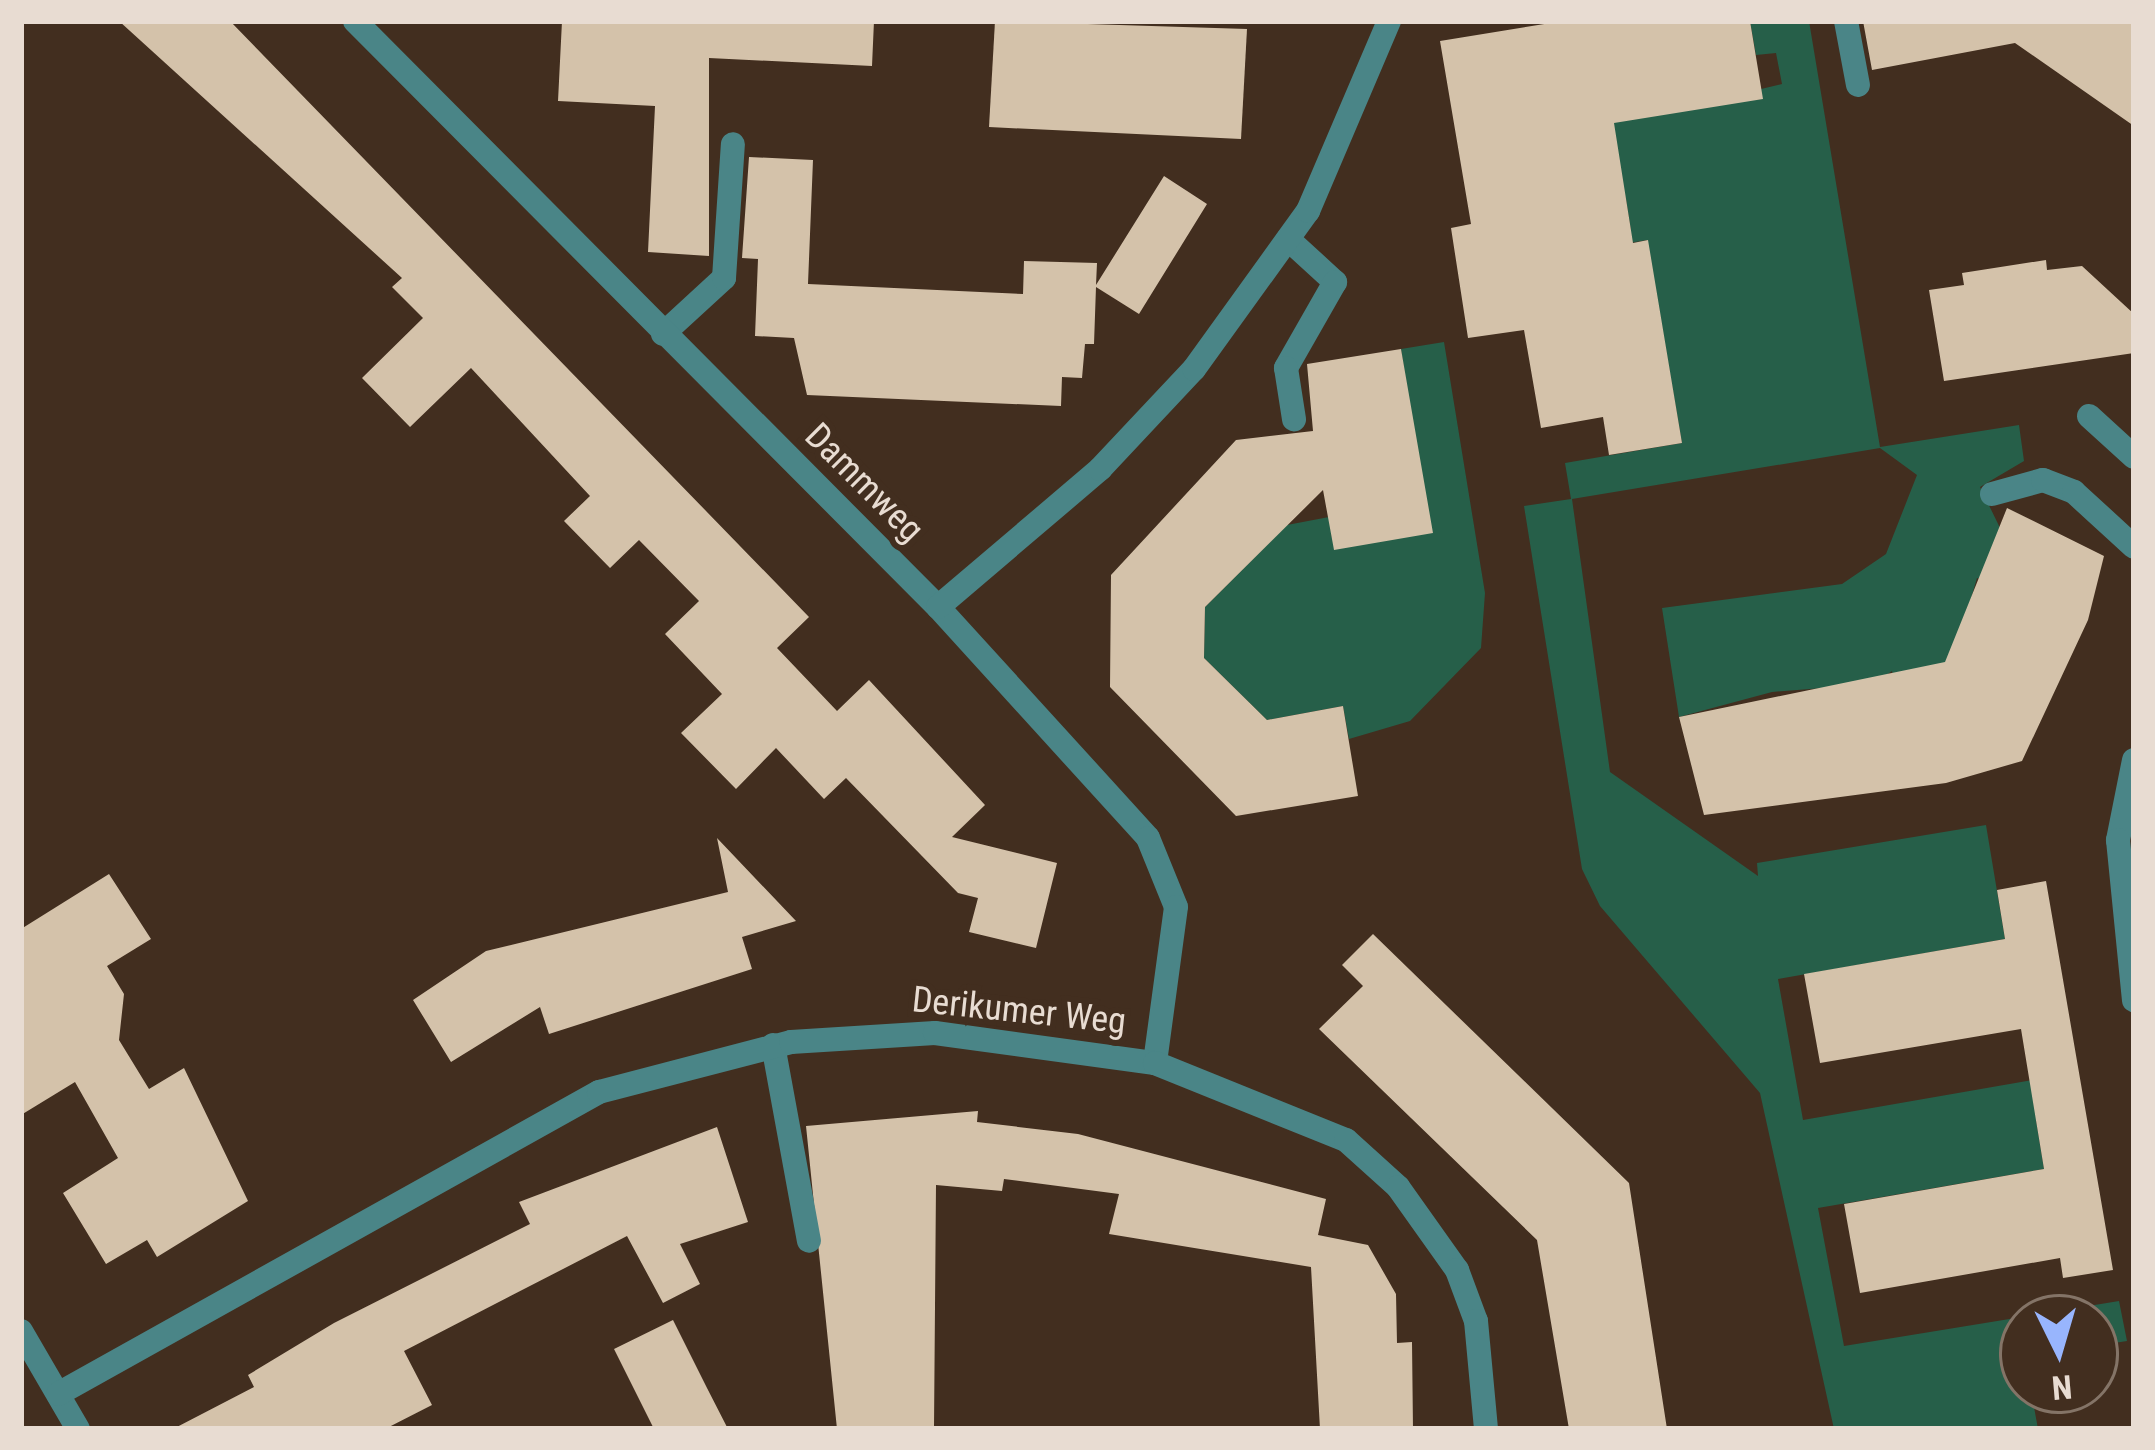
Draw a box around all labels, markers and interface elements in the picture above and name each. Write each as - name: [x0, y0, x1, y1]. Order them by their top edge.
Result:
- street label: Dammweg: [796, 415, 932, 551]
- street label: Derikumer Weg: [910, 978, 1128, 1044]
- north arrow: [1999, 1294, 2119, 1414]
- text: N: [2050, 1367, 2074, 1408]

